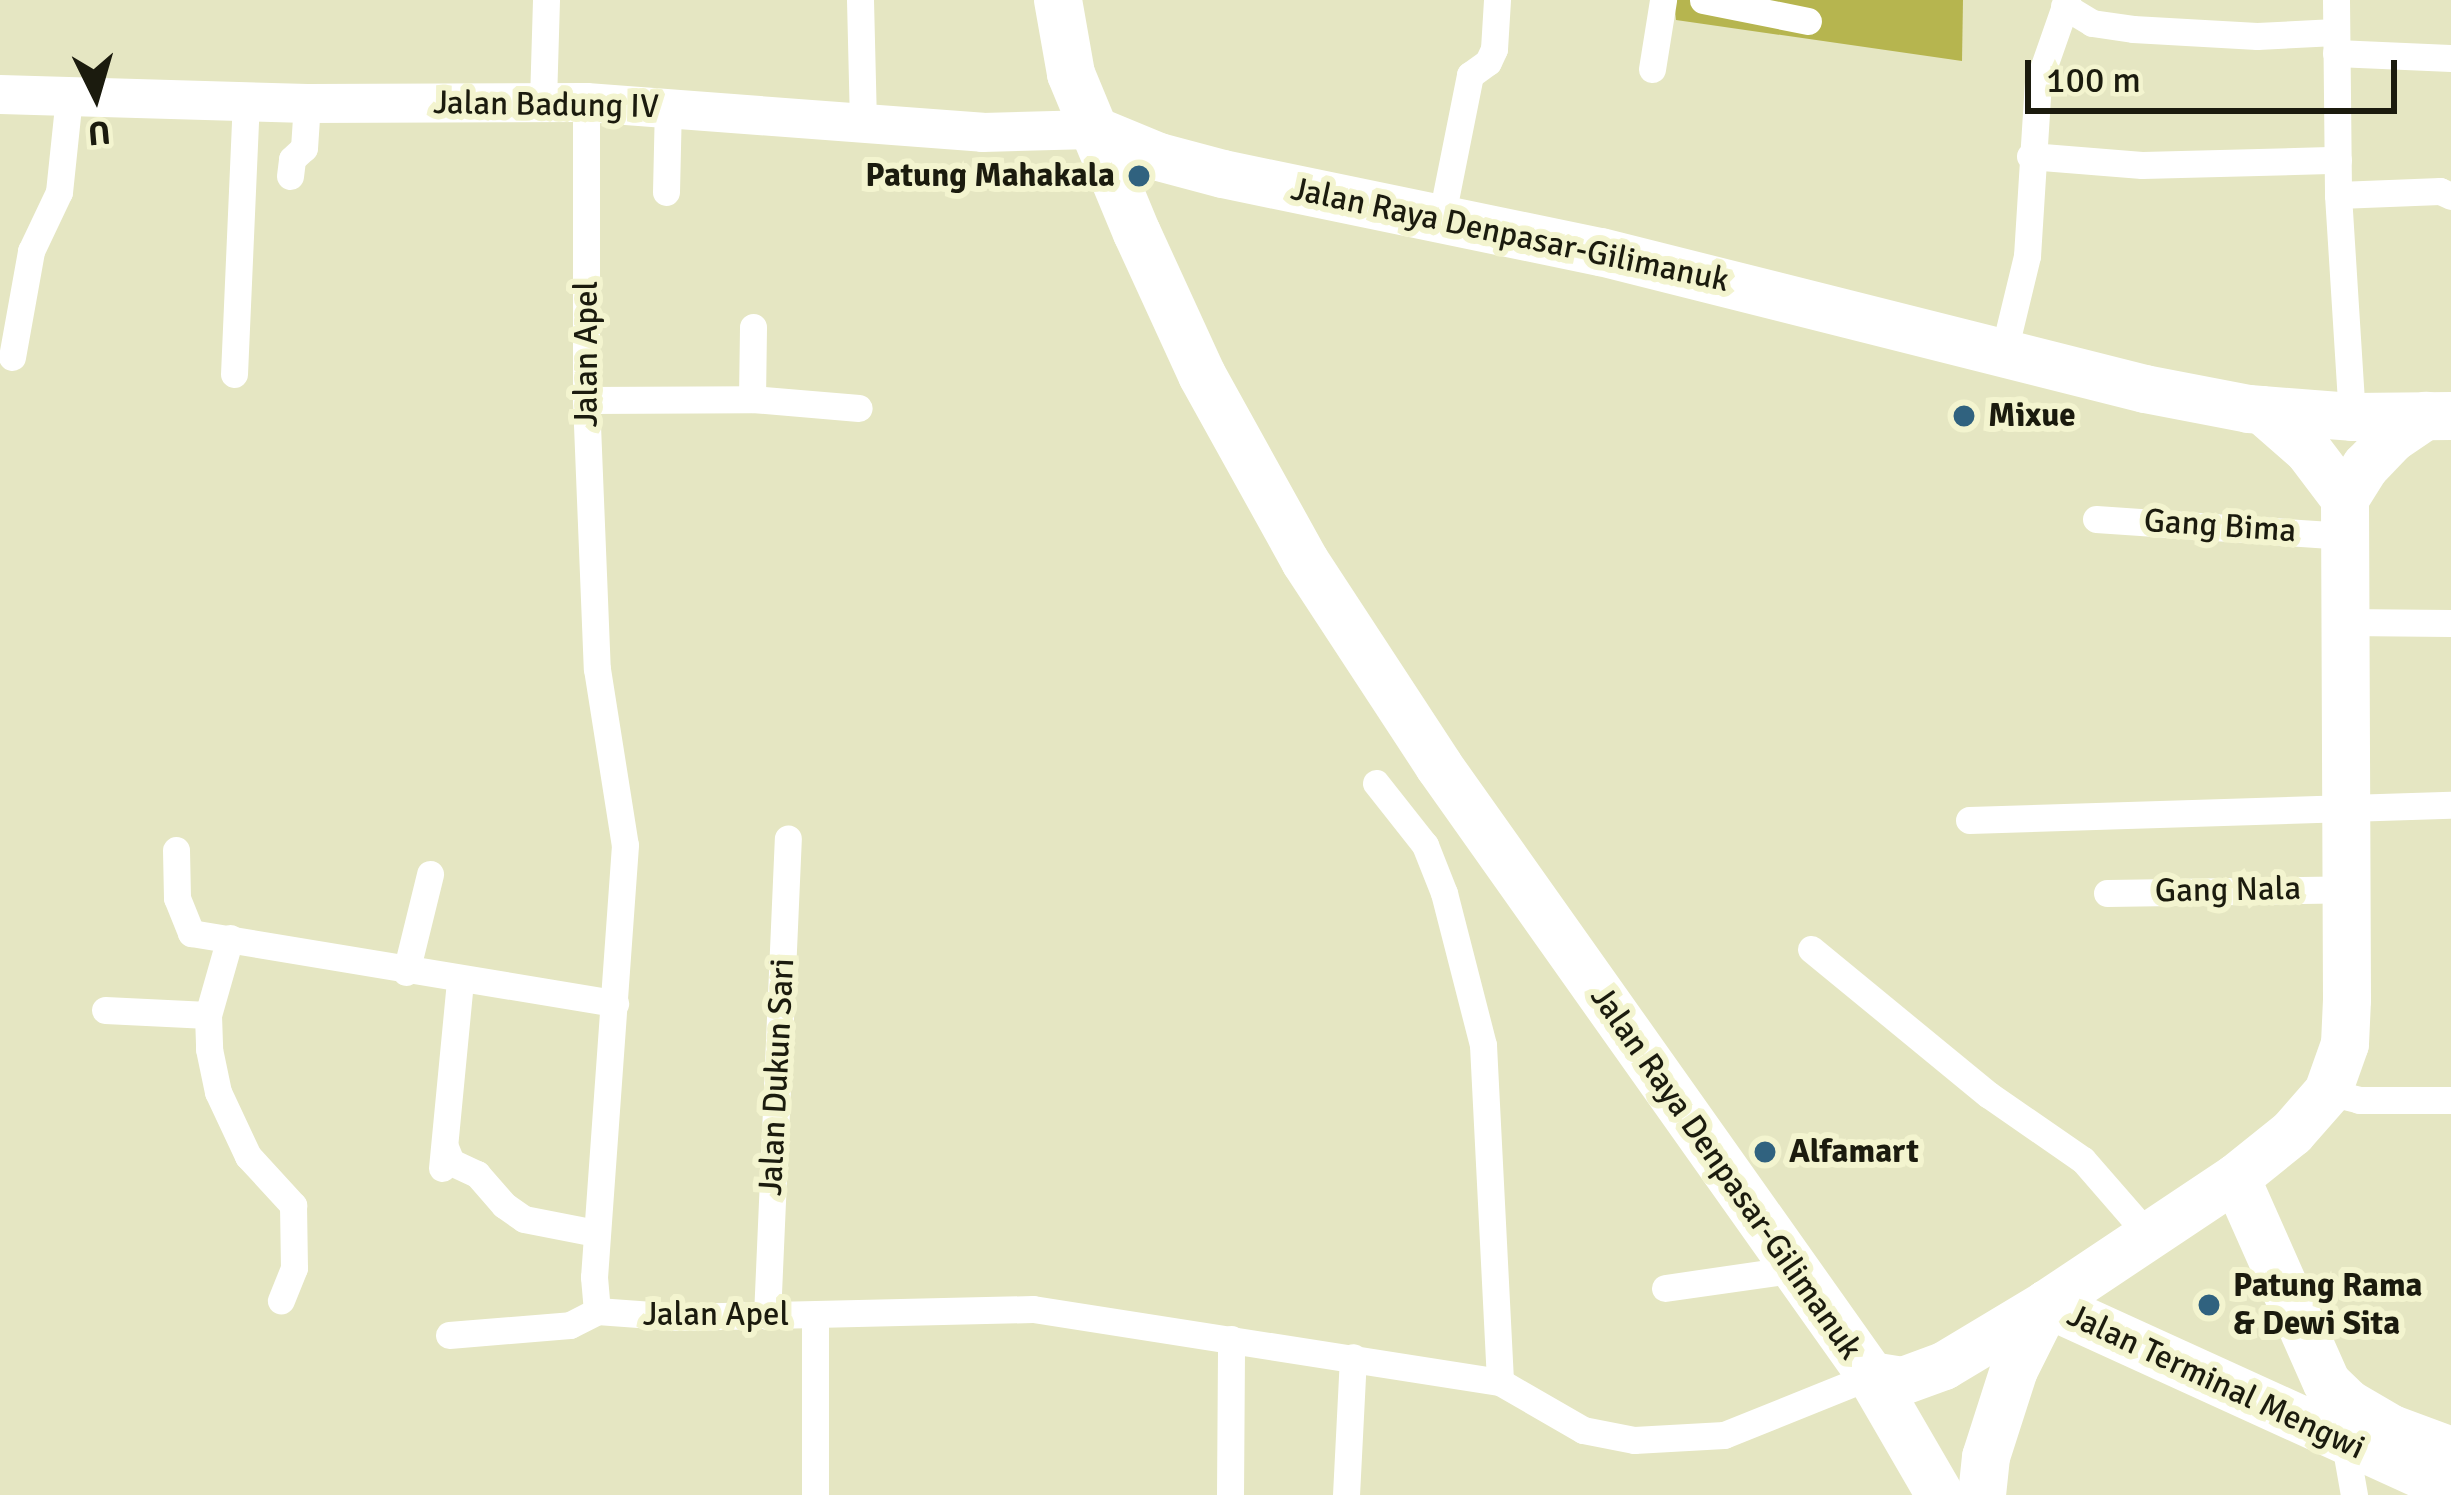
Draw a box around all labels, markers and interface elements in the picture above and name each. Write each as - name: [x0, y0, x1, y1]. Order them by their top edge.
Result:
- north arrow: [36, 36, 156, 156]
- scale bar: [2031, 36, 2403, 110]
- text: 100 m: [2046, 58, 2141, 103]
- street label: Jalan Badung IV: [433, 83, 659, 127]
- text: U: [86, 111, 112, 154]
- place label: Patung Mahakala: [865, 156, 1115, 196]
- marker: Patung Mahakala: [1126, 163, 1152, 189]
- street label: Jalan Raya Denpasar-Gilimanuk: [1287, 169, 1733, 301]
- street label: Jalan Apel: [567, 281, 607, 427]
- place label: Mixue: [1988, 396, 2076, 436]
- marker: Mixue: [1951, 403, 1977, 429]
- street label: Gang Bima: [2143, 501, 2297, 551]
- street label: Gang Nala: [2155, 869, 2301, 911]
- street label: Jalan Dukun Sari: [751, 957, 803, 1197]
- street label: Jalan Raya Denpasar-Gilimanuk: [1582, 979, 1870, 1367]
- place label: Alfamart: [1789, 1132, 1919, 1172]
- marker: Alfamart: [1752, 1139, 1778, 1165]
- place label: Patung Rama & Dewi Sita: [2233, 1266, 2423, 1344]
- marker: Patung Rama & Dewi Sita: [2196, 1292, 2222, 1318]
- street label: Jalan Apel: [643, 1295, 789, 1335]
- street label: Jalan Terminal Mengwi: [2061, 1296, 2371, 1468]

